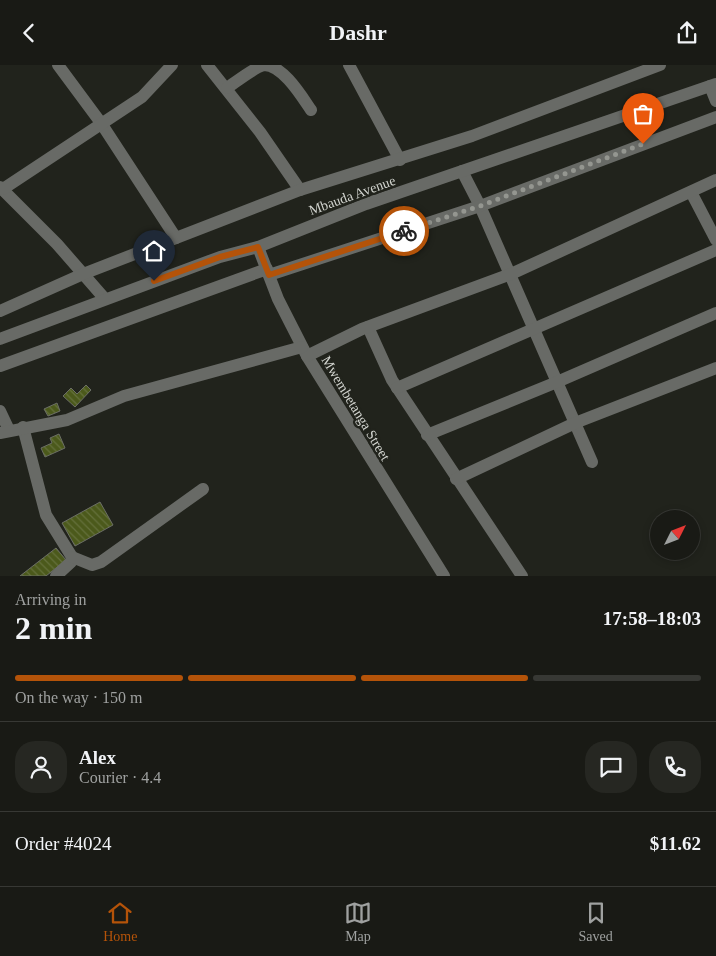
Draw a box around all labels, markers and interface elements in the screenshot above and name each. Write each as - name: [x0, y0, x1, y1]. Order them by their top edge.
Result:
- icon: back: [15, 19, 43, 47]
- icon: share: [673, 19, 701, 47]
- text: Dashr: [329, 20, 387, 45]
- pin: [622, 93, 664, 144]
- icon: bag: [629, 100, 657, 128]
- street label: Mbauda Avenue: [307, 173, 398, 218]
- courier: [379, 206, 429, 256]
- icon: bike: [390, 217, 418, 245]
- pin: [133, 230, 175, 281]
- icon: home: [140, 237, 168, 265]
- street label: Mwembetanga Street: [318, 353, 393, 463]
- north arrow: [650, 510, 700, 560]
- map controls: [650, 510, 700, 560]
- text: Arriving in: [15, 591, 87, 608]
- text: 17:58–18:03: [603, 608, 701, 629]
- text: 2 min: [15, 610, 92, 646]
- text: On the way · 150 m: [15, 689, 143, 706]
- button: person: [15, 741, 67, 793]
- button: chat: [585, 741, 637, 793]
- button: phone: [649, 741, 701, 793]
- text: Alex: [79, 747, 116, 768]
- text: Courier · 4.4: [79, 769, 161, 786]
- text: Order #4024: [15, 833, 112, 854]
- text: $11.62: [650, 833, 701, 854]
- tab: Home: [103, 899, 137, 945]
- tab: Map: [344, 899, 372, 945]
- tab: Saved: [579, 899, 613, 945]

